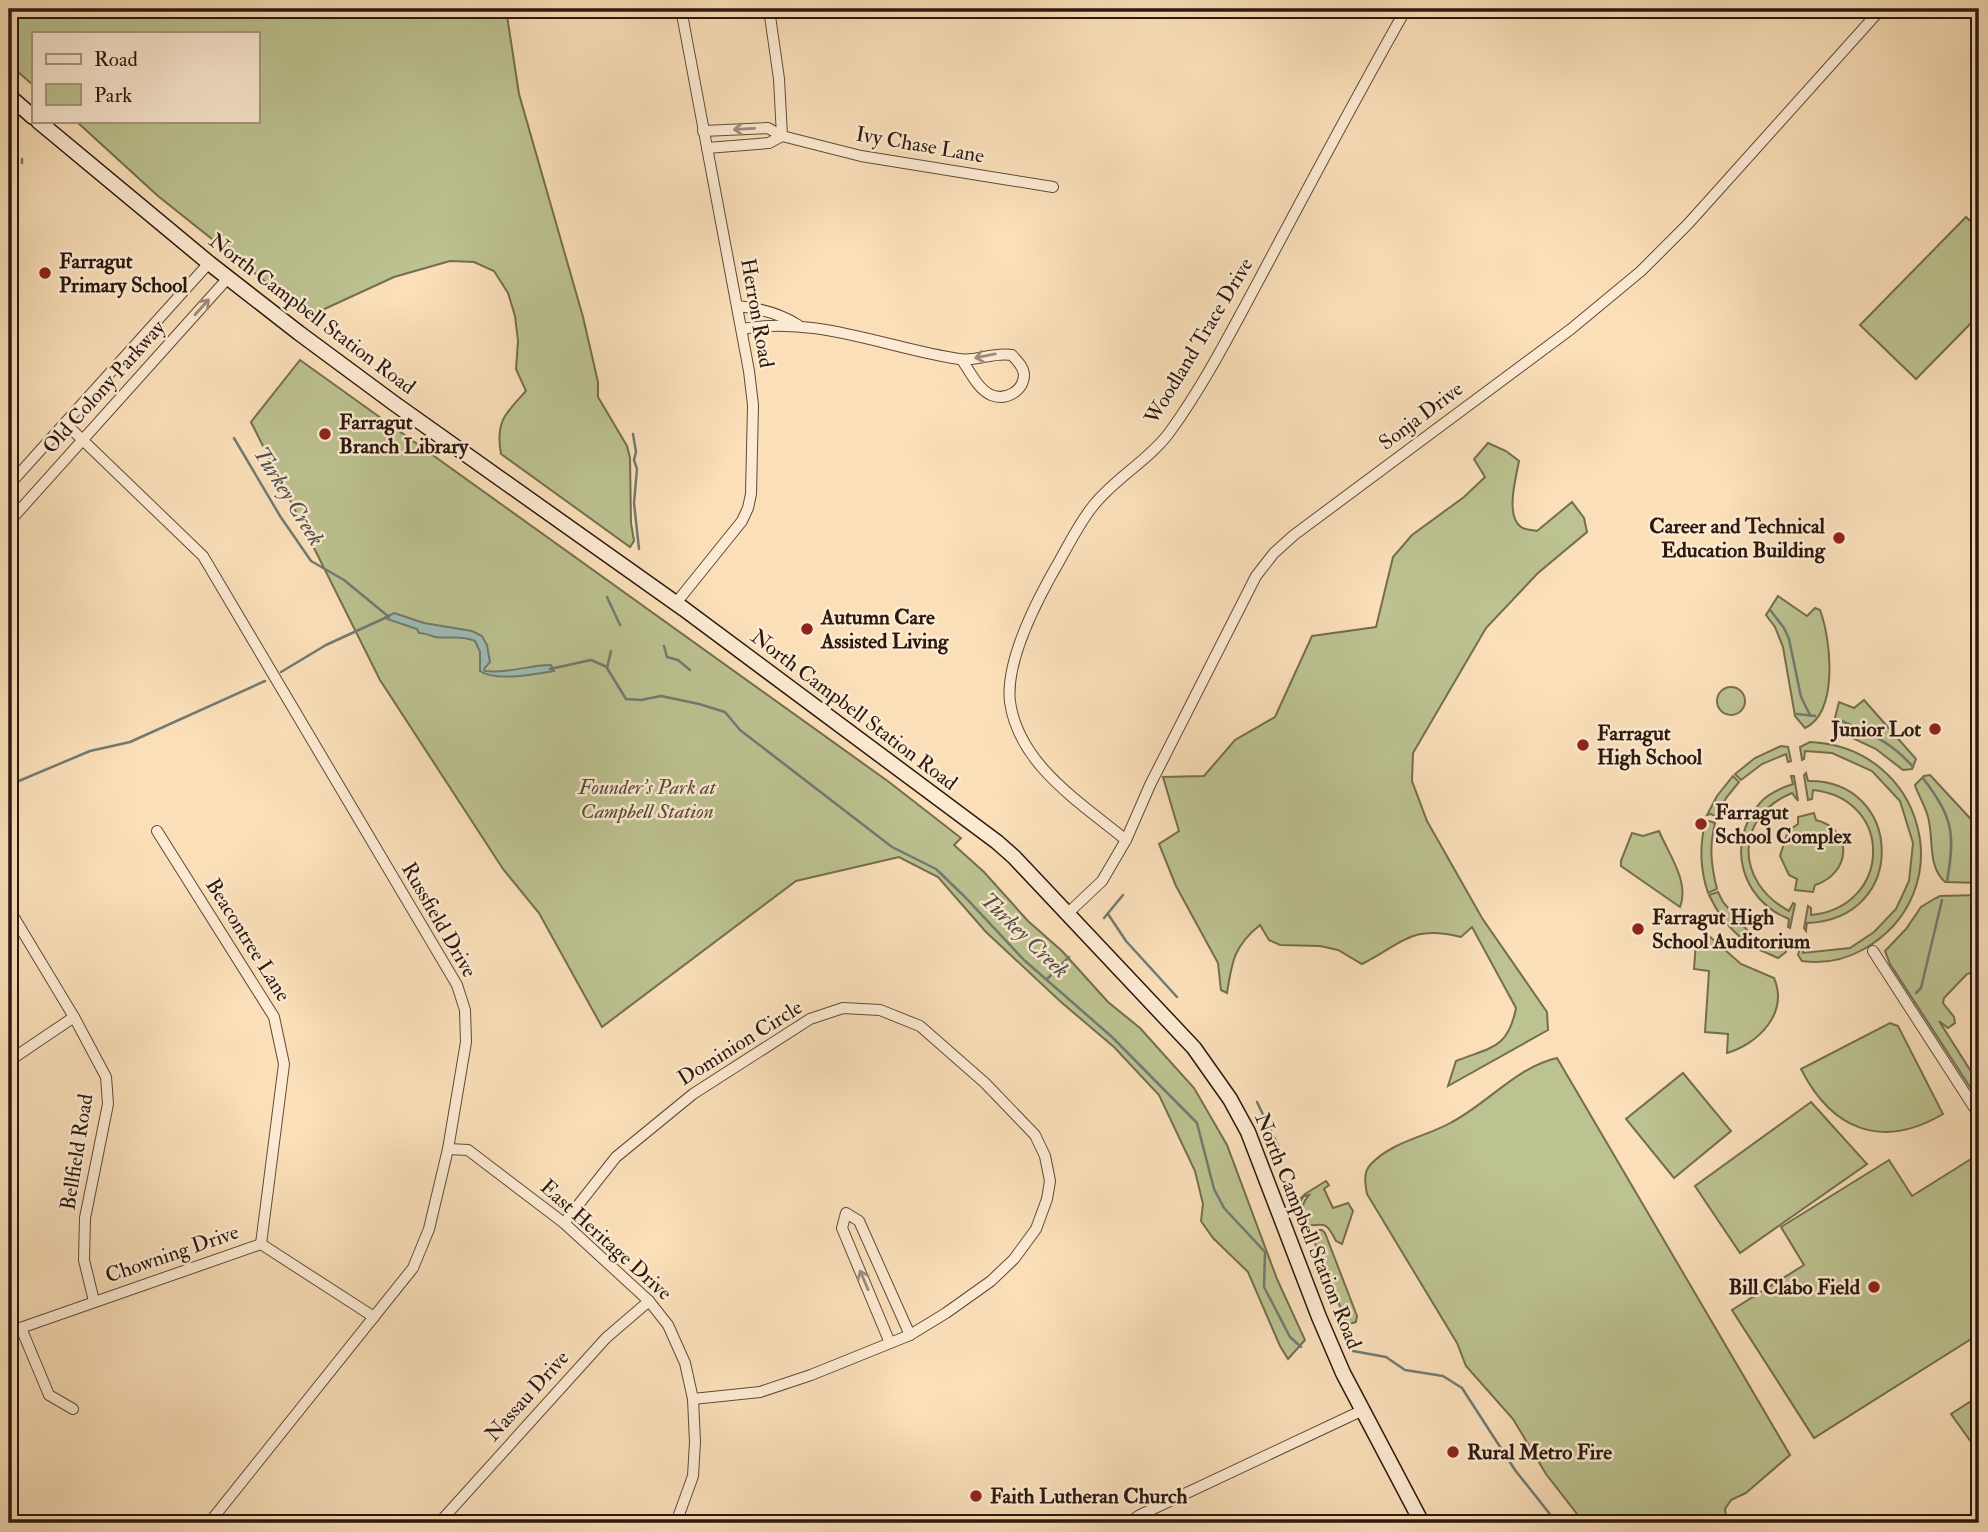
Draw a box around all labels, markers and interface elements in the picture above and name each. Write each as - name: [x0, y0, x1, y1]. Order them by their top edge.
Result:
- legend: [32, 32, 259, 122]
- text: Road: [94, 46, 139, 73]
- text: Park: [94, 82, 132, 109]
- street label: Ivy Chase Lane: [854, 120, 986, 170]
- one-way arrow: [733, 123, 755, 136]
- street label: North Campbell Station Road: [203, 227, 421, 401]
- place label: Farragut Primary School: [59, 248, 188, 299]
- street label: Woodland Trace Drive: [1138, 253, 1259, 430]
- street label: Herron Road: [734, 256, 780, 370]
- marker: Farragut Primary School: [37, 265, 53, 281]
- one-way arrow: [194, 298, 210, 316]
- street label: Old Colony Parkway: [37, 314, 172, 459]
- one-way arrow: [975, 351, 997, 364]
- street label: Sonja Drive: [1374, 375, 1469, 456]
- place label: Farragut Branch Library: [339, 409, 469, 460]
- marker: Farragut Branch Library: [317, 426, 333, 442]
- water label: Turkey Creek: [247, 441, 331, 551]
- place label: Career and Technical Education Building: [1649, 513, 1826, 564]
- marker: Career and Technical Education Building: [1831, 530, 1847, 546]
- place label: Autumn Care Assisted Living: [820, 604, 949, 655]
- marker: Autumn Care Assisted Living: [799, 621, 815, 637]
- street label: North Campbell Station Road: [745, 623, 963, 797]
- place label: Junior Lot: [1830, 716, 1921, 743]
- place label: Farragut High School: [1597, 720, 1703, 771]
- marker: Junior Lot: [1927, 721, 1943, 737]
- marker: Farragut High School: [1575, 737, 1591, 753]
- park label: Founder's Park at Campbell Station: [577, 774, 717, 825]
- place label: Farragut School Complex: [1715, 799, 1852, 850]
- marker: Farragut School Complex: [1693, 816, 1709, 832]
- street label: Russfield Drive: [395, 858, 483, 983]
- street label: Beacontree Lane: [199, 873, 297, 1007]
- water label: Turkey Creek: [975, 886, 1075, 984]
- place label: Farragut High School Auditorium: [1652, 904, 1811, 955]
- marker: Farragut High School Auditorium: [1630, 921, 1646, 937]
- street label: Dominion Circle: [673, 994, 807, 1092]
- street label: Bellfield Road: [54, 1091, 100, 1212]
- street label: North Campbell Station Road: [1248, 1109, 1368, 1354]
- street label: East Heritage Drive: [534, 1174, 678, 1306]
- street label: Chowning Drive: [102, 1218, 243, 1289]
- one-way arrow: [856, 1270, 869, 1292]
- place label: Bill Clabo Field: [1728, 1274, 1861, 1301]
- marker: Bill Clabo Field: [1866, 1279, 1882, 1295]
- street label: Nassau Drive: [479, 1345, 575, 1447]
- place label: Rural Metro Fire: [1467, 1439, 1612, 1466]
- marker: Rural Metro Fire: [1445, 1444, 1461, 1460]
- place label: Faith Lutheran Church: [990, 1483, 1188, 1510]
- marker: Faith Lutheran Church: [968, 1488, 984, 1504]

